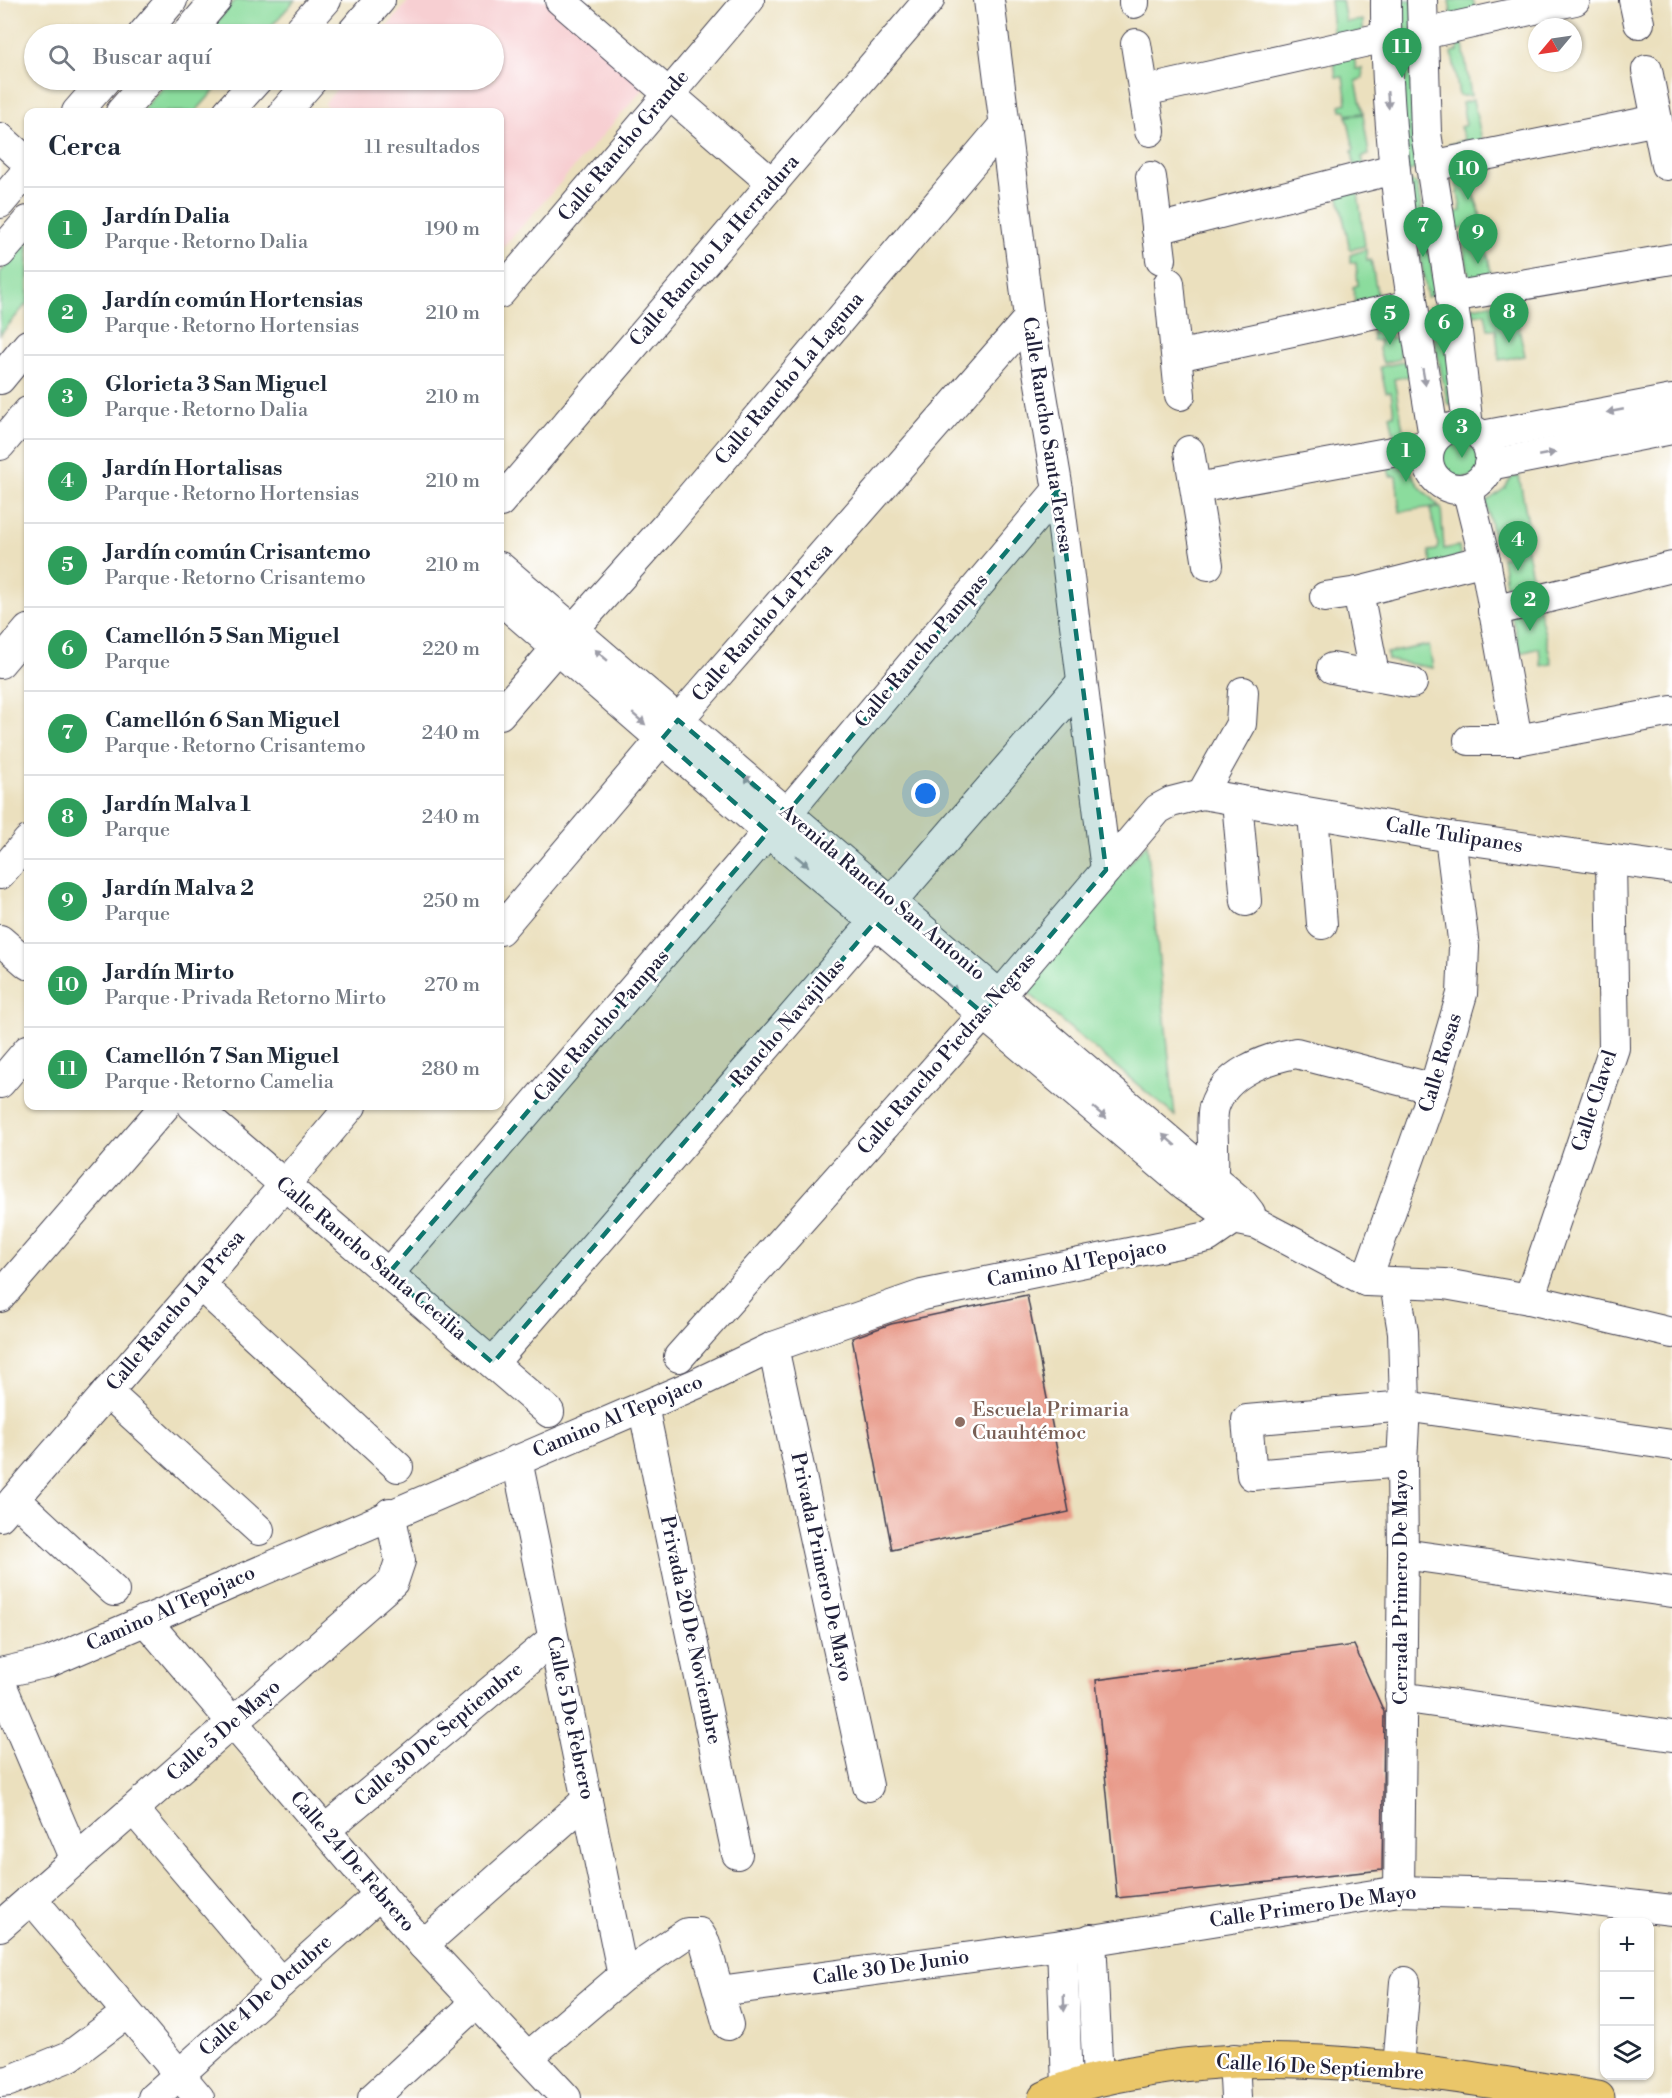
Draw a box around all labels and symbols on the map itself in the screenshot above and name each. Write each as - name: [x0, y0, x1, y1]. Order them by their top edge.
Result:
- north arrow: [1528, 18, 1582, 72]
- pin: 11: [1382, 28, 1422, 78]
- street label: Calle Rancho Grande: [553, 65, 695, 227]
- one-way arrow: [1383, 91, 1393, 110]
- street label: Calle Rancho La Herradura: [625, 149, 806, 352]
- pin: 10: [1448, 150, 1488, 200]
- pin: 7: [1404, 208, 1442, 257]
- pin: 9: [1458, 214, 1498, 264]
- street label: Calle Rancho La Laguna: [710, 287, 870, 471]
- pin: 8: [1490, 294, 1528, 343]
- pin: 5: [1370, 296, 1410, 345]
- pin: 6: [1424, 304, 1464, 354]
- street label: Calle Rancho Santa Teresa: [1016, 315, 1078, 556]
- one-way arrow: [1420, 368, 1429, 387]
- one-way arrow: [1605, 407, 1624, 416]
- pin: 3: [1442, 408, 1482, 458]
- pin: 1: [1386, 432, 1426, 482]
- one-way arrow: [1538, 449, 1557, 458]
- pin: 4: [1498, 522, 1538, 571]
- street label: Calle Rancho La Presa: [687, 538, 839, 707]
- street label: Calle Rancho Pampas: [850, 569, 994, 733]
- pin: 2: [1510, 582, 1550, 631]
- one-way arrow: [594, 649, 609, 662]
- one-way arrow: [631, 712, 646, 725]
- one-way arrow: [743, 775, 758, 788]
- your location: [911, 779, 940, 808]
- street label: Avenida Rancho San Antonio: [773, 799, 990, 987]
- street label: Calle Tulipanes: [1384, 813, 1524, 859]
- one-way arrow: [795, 854, 810, 867]
- street label: Calle Rancho Pampas: [529, 945, 675, 1107]
- street label: Calle Rancho Piedras Negras: [852, 948, 1042, 1160]
- street label: Rancho Navajillas: [725, 954, 851, 1092]
- one-way arrow: [943, 980, 958, 993]
- street label: Calle Rosas: [1414, 1010, 1468, 1116]
- street label: Calle Clavel: [1567, 1047, 1623, 1155]
- one-way arrow: [1092, 1106, 1107, 1119]
- one-way arrow: [1162, 1134, 1177, 1147]
- street label: Calle Rancho Santa Cecilia: [270, 1172, 472, 1347]
- street label: Calle Rancho La Presa: [101, 1225, 251, 1396]
- street label: Camino Al Tepojaco: [985, 1234, 1169, 1294]
- street label: Camino Al Tepojaco: [529, 1370, 707, 1464]
- place label: Escuela Primaria Cuauhtémoc: [972, 1398, 1130, 1446]
- marker: Escuela Primaria Cuauhtémoc: [953, 1415, 967, 1429]
- street label: Privada Primero De Mayo: [784, 1450, 858, 1684]
- street label: Cerrada Primero De Mayo: [1389, 1469, 1414, 1705]
- street label: Privada 20 De Noviembre: [654, 1513, 726, 1747]
- street label: Camino Al Tepojaco: [83, 1561, 259, 1657]
- street label: Calle 5 De Febrero: [540, 1634, 600, 1802]
- street label: Calle 30 De Septiembre: [350, 1657, 528, 1813]
- street label: Calle 5 De Mayo: [162, 1675, 286, 1787]
- street label: Calle 24 De Febrero: [284, 1786, 420, 1938]
- street label: Calle Primero De Mayo: [1208, 1880, 1418, 1934]
- street label: Calle 4 De Octubre: [195, 1930, 337, 2062]
- street label: Calle 30 De Junio: [811, 1945, 971, 1991]
- one-way arrow: [1060, 1994, 1069, 2013]
- street label: Calle 16 De Septiembre: [1215, 2050, 1425, 2086]

